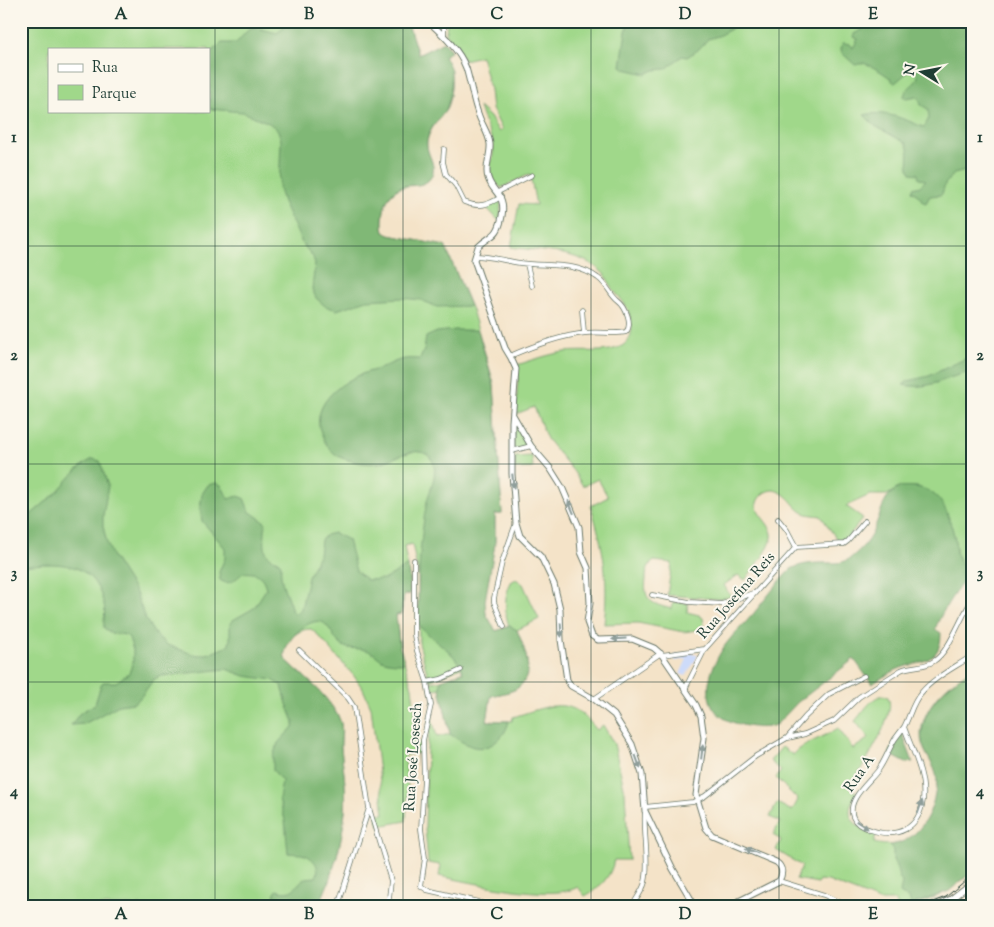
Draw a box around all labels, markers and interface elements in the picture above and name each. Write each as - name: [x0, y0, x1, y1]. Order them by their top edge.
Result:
- text: A: [115, 4, 128, 27]
- text: B: [304, 4, 314, 27]
- text: C: [491, 4, 504, 27]
- text: D: [679, 4, 692, 27]
- text: E: [868, 4, 878, 27]
- legend: [48, 48, 210, 112]
- north arrow: [896, 48, 946, 98]
- text: Rua: [92, 58, 118, 79]
- text: N: [900, 63, 922, 77]
- text: Parque: [92, 84, 136, 105]
- text: 1: [11, 127, 17, 150]
- text: 1: [977, 127, 983, 150]
- text: 2: [10, 345, 18, 368]
- text: 2: [976, 345, 984, 368]
- one-way arrow: [509, 473, 517, 489]
- one-way arrow: [566, 500, 574, 514]
- street label: Rua Josefina Reis: [693, 548, 781, 644]
- text: 3: [11, 563, 18, 586]
- text: 3: [977, 563, 984, 586]
- one-way arrow: [557, 622, 565, 638]
- one-way arrow: [610, 636, 626, 644]
- street label: Rua José Losesch: [400, 702, 428, 812]
- one-way arrow: [698, 744, 706, 760]
- street label: Rua A: [840, 751, 880, 797]
- one-way arrow: [635, 754, 643, 769]
- text: 4: [9, 781, 18, 804]
- text: 4: [975, 781, 984, 804]
- one-way arrow: [917, 800, 925, 815]
- one-way arrow: [855, 821, 869, 830]
- one-way arrow: [744, 847, 759, 855]
- text: A: [115, 904, 128, 927]
- text: B: [304, 904, 314, 927]
- text: C: [491, 904, 504, 927]
- text: D: [679, 904, 692, 927]
- text: E: [868, 904, 878, 927]

